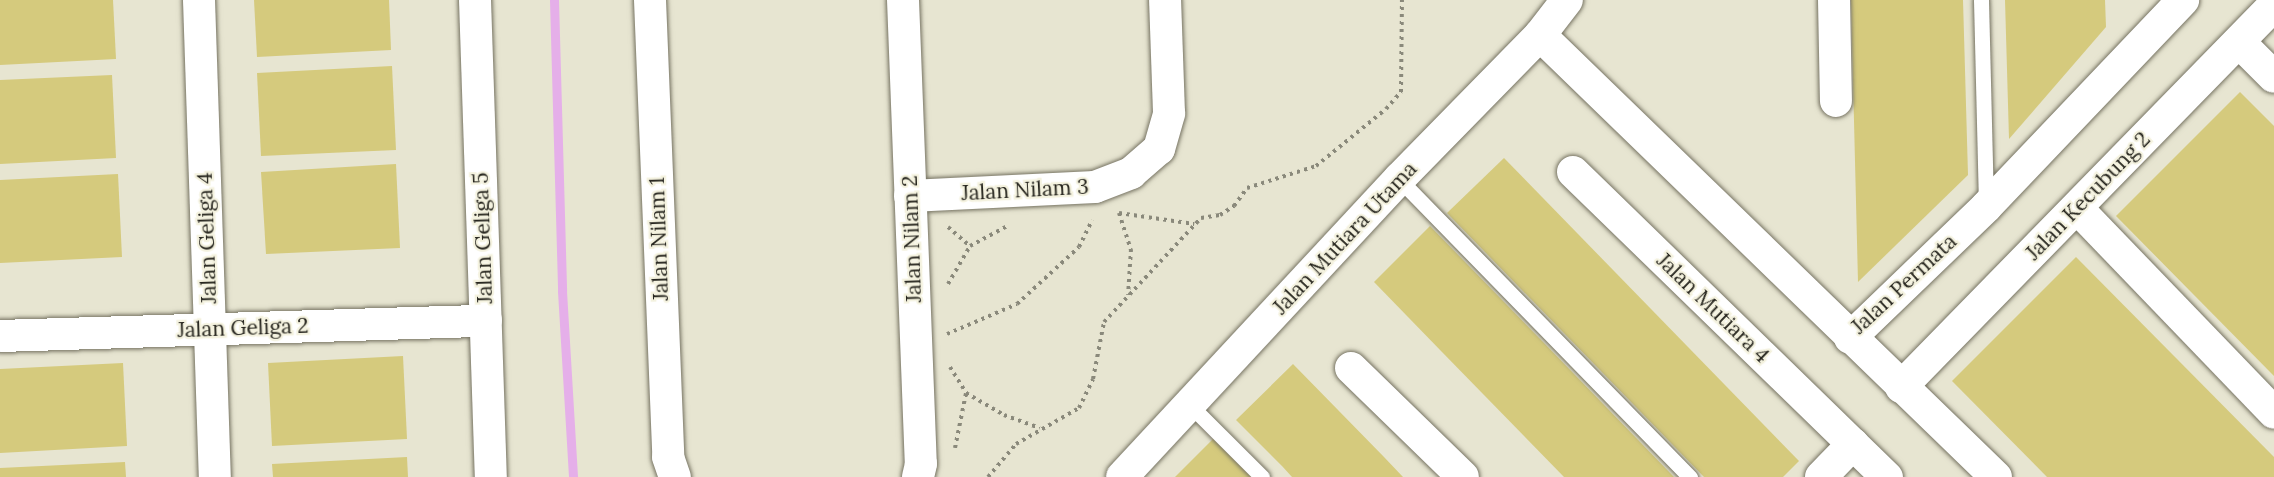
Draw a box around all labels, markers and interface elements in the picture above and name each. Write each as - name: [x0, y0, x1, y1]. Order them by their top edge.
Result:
- street label: Jalan Kecubung 2: [2021, 127, 2155, 265]
- street label: Jalan Mutiara Utama: [1268, 156, 1422, 320]
- street label: Jalan Geliga 4: [192, 172, 222, 304]
- street label: Jalan Geliga 5: [468, 172, 498, 304]
- street label: Jalan Nilam 3: [961, 174, 1089, 206]
- street label: Jalan Nilam 2: [897, 175, 927, 303]
- street label: Jalan Nilam 1: [644, 177, 674, 301]
- street label: Jalan Permata: [1846, 229, 1962, 339]
- street label: Jalan Mutiara 4: [1652, 248, 1774, 368]
- street label: Jalan Geliga 2: [177, 313, 309, 343]

